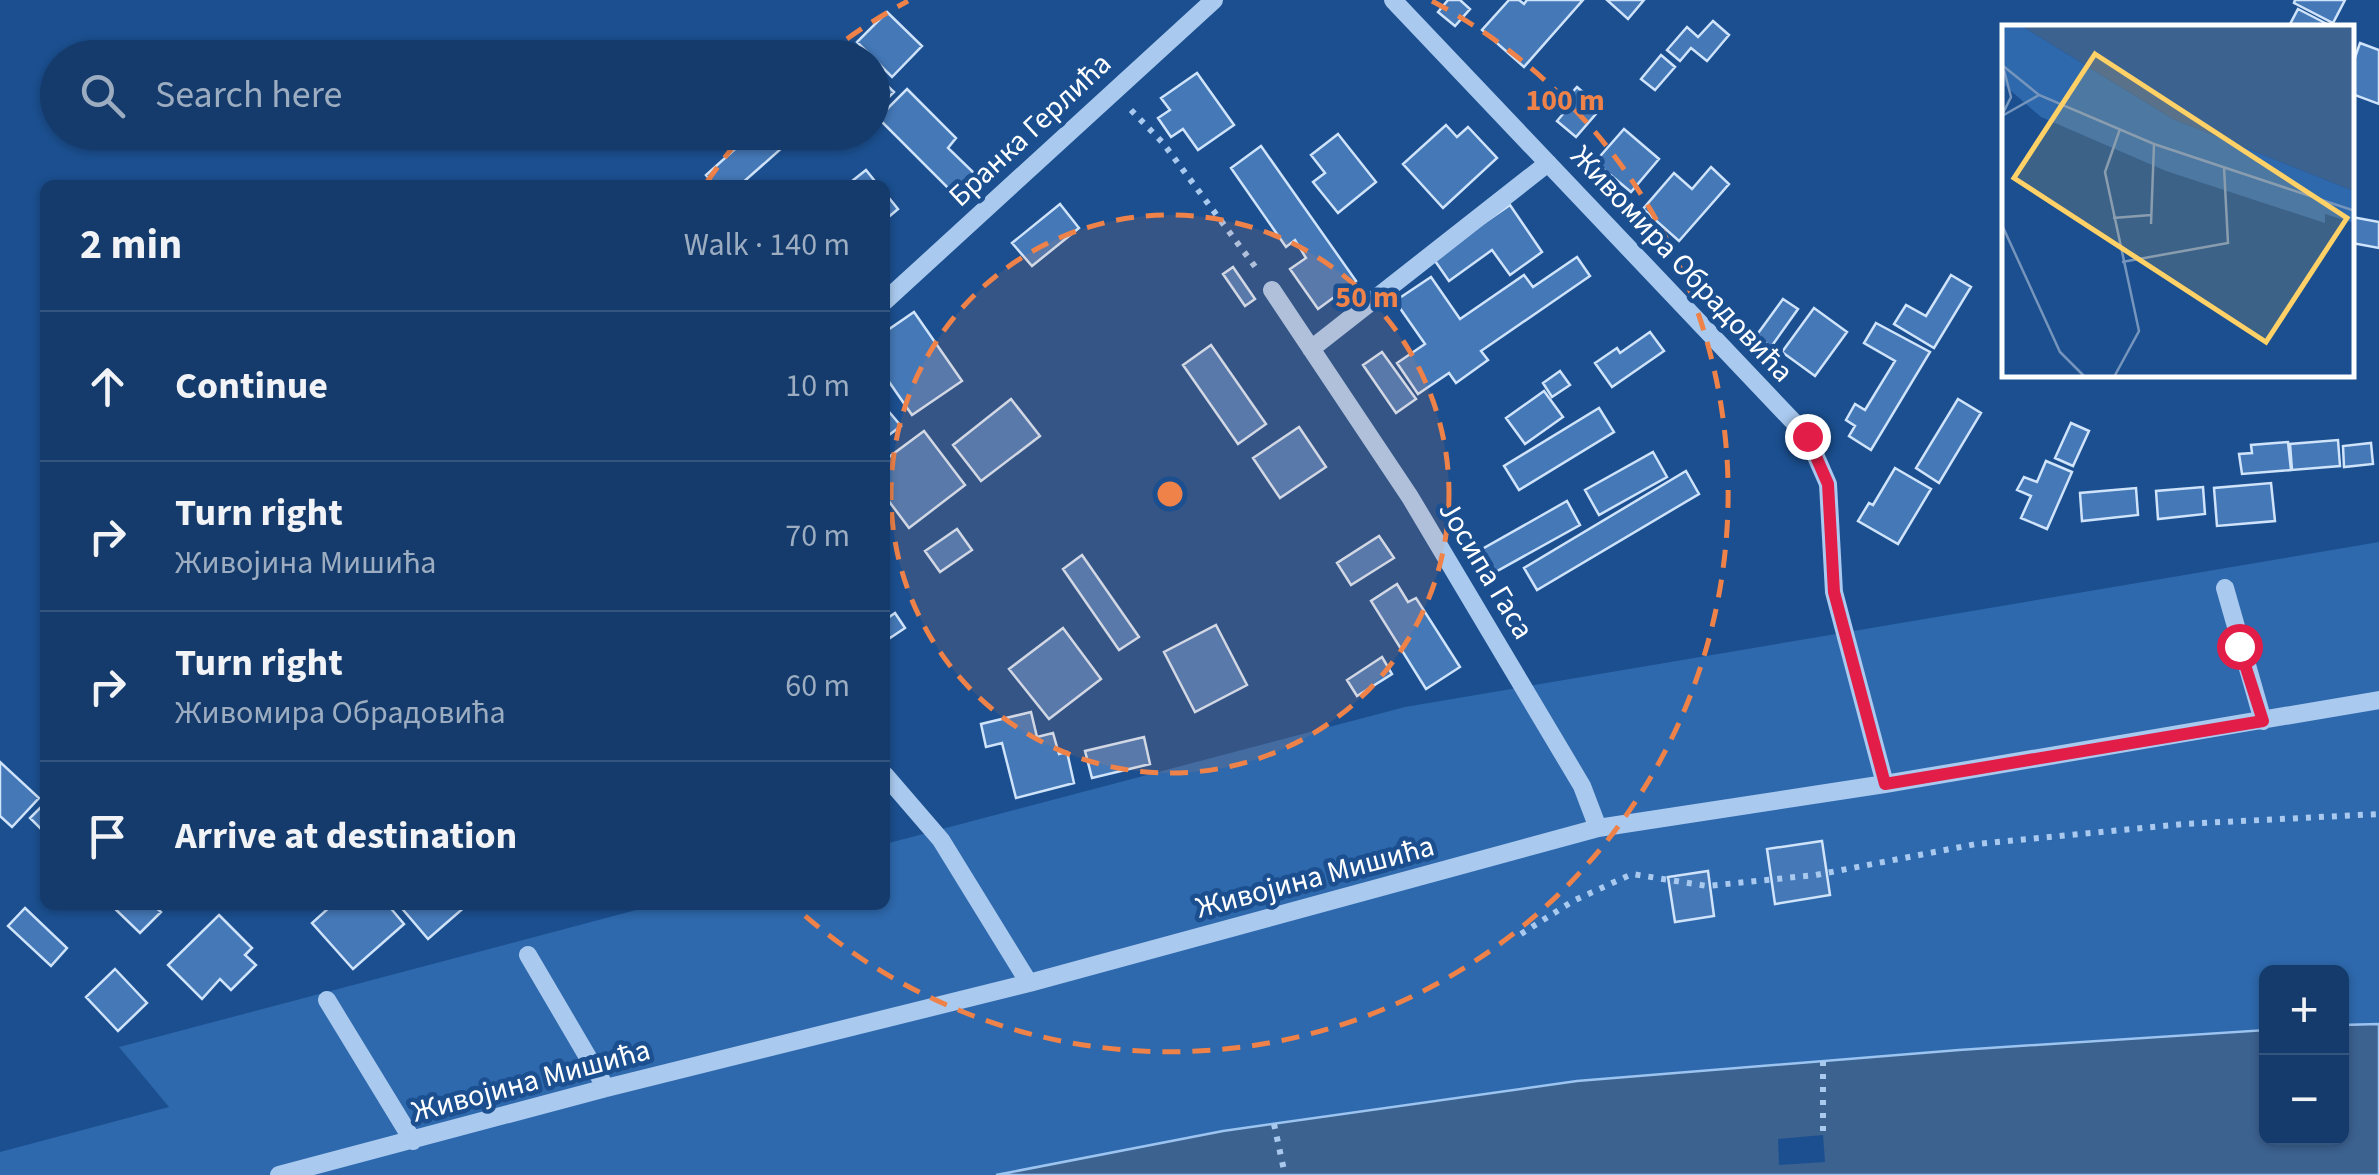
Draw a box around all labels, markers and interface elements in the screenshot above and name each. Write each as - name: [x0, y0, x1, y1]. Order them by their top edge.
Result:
- inset map: [2002, 25, 2354, 378]
- search box: [40, 40, 890, 150]
- street label: Бранка Герлића: [939, 43, 1121, 217]
- icon: search: [75, 68, 130, 123]
- text: Search here: [155, 68, 342, 122]
- text: 100 m: [1525, 79, 1605, 122]
- street label: Живомира Обрадовића: [1561, 136, 1803, 392]
- text: 2 min: [80, 215, 182, 275]
- text: Walk · 140 m: [684, 222, 850, 268]
- text: 50 m: [1335, 276, 1399, 319]
- icon: ahead: [80, 359, 135, 414]
- text: Continue: [175, 359, 328, 413]
- text: 10 m: [785, 363, 850, 409]
- route end: [1785, 414, 1831, 460]
- centre of rings: [1152, 476, 1188, 512]
- text: Turn right: [175, 486, 343, 540]
- street label: Јосипа Гаса: [1428, 493, 1544, 647]
- icon: right: [80, 509, 135, 564]
- text: 70 m: [785, 513, 850, 559]
- text: Живојина Мишића: [175, 540, 436, 586]
- route start: [2217, 624, 2263, 670]
- text: Turn right: [175, 636, 343, 690]
- icon: right: [80, 659, 135, 714]
- text: 60 m: [785, 663, 850, 709]
- text: Живомира Обрадовића: [175, 690, 506, 736]
- icon: arrive: [80, 809, 135, 864]
- text: Arrive at destination: [175, 809, 517, 863]
- street label: Живојина Мишића: [1191, 825, 1439, 929]
- map controls: [2259, 965, 2349, 1145]
- button: +: [2259, 965, 2349, 1055]
- street label: Живојина Мишића: [407, 1029, 655, 1133]
- button: −: [2259, 1055, 2349, 1145]

